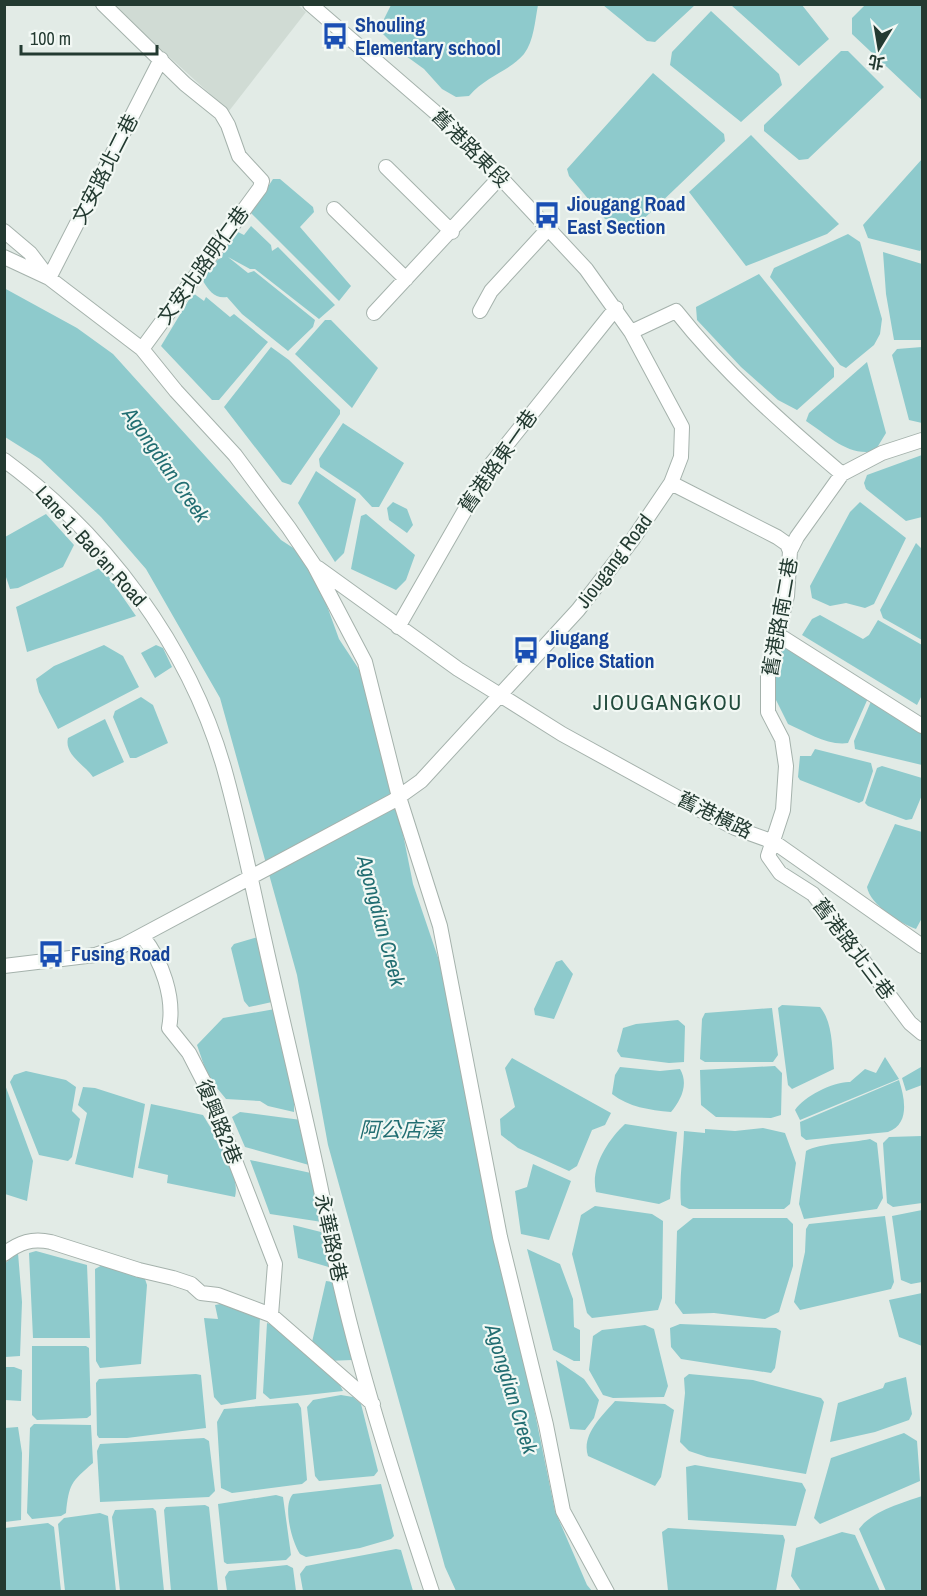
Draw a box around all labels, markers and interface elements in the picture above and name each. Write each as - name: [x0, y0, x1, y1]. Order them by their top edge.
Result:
- place label: Shouling Elementary school: [355, 11, 501, 61]
- scale bar: [21, 18, 158, 56]
- north arrow: [849, 18, 909, 78]
- bus stop icon: Shouling Elementary school: [320, 21, 350, 51]
- text: 100 m: [30, 26, 71, 51]
- text: 北: [866, 50, 886, 75]
- street label: 舊港路東段: [426, 103, 516, 193]
- street label: 文安路北二巷: [65, 109, 144, 228]
- place label: Jiougang Road East Section: [567, 190, 685, 240]
- street label: 文安北路明仁巷: [151, 200, 255, 329]
- bus stop icon: Jiougang Road East Section: [532, 200, 562, 230]
- water label: Agongdian Creek: [116, 401, 218, 529]
- street label: 舊港路東一巷: [452, 404, 543, 518]
- street label: Lane 1, Bao'an Road: [30, 480, 153, 612]
- street label: Jiougang Road: [569, 508, 658, 613]
- street label: 舊港路南二巷: [756, 555, 803, 678]
- place label: Jiugang Police Station: [546, 624, 654, 674]
- bus stop icon: Jiugang Police Station: [511, 635, 541, 665]
- district label: JIOUGANGKOU: [593, 687, 743, 717]
- street label: 舊港橫路: [673, 785, 757, 844]
- water label: Agongdian Creek: [350, 851, 413, 991]
- street label: 舊港路北三巷: [808, 893, 901, 1005]
- bus stop icon: Fusing Road: [36, 939, 66, 969]
- place label: Fusing Road: [71, 940, 170, 967]
- street label: 復興路2巷: [190, 1075, 249, 1168]
- water label: 阿公店溪: [359, 1115, 446, 1144]
- street label: 永華路9巷: [309, 1192, 354, 1284]
- water label: Agongdian Creek: [478, 1320, 545, 1459]

